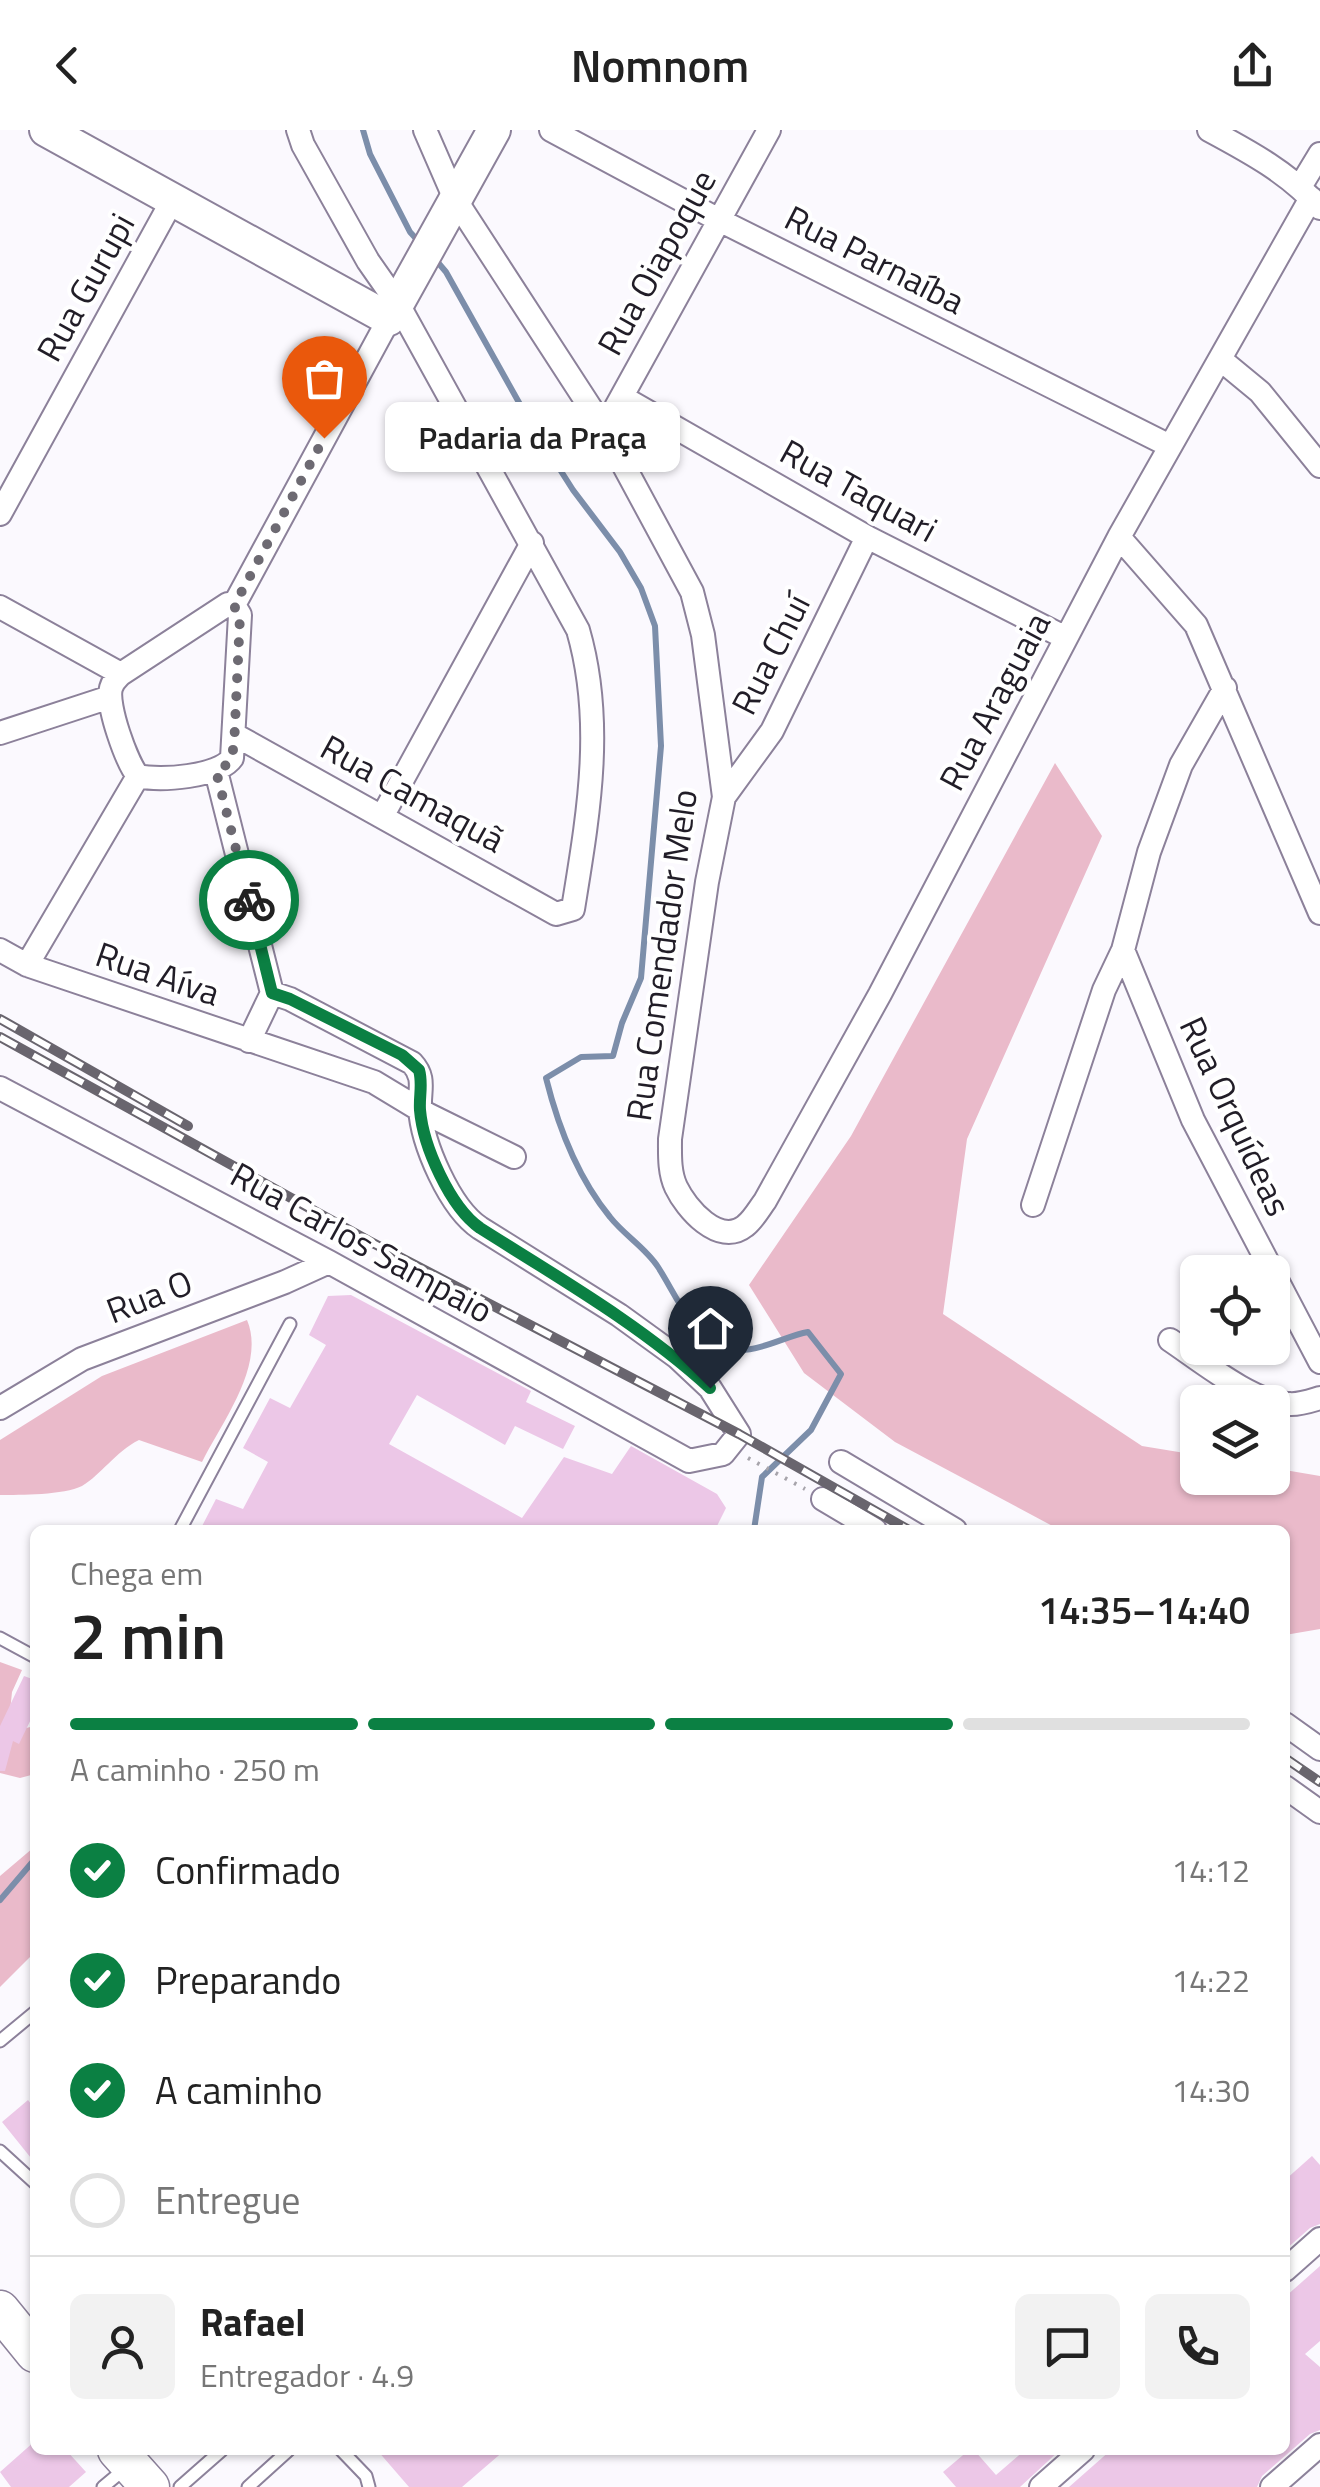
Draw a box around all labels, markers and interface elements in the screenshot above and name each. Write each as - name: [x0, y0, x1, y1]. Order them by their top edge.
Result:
- text: Nomnom: [571, 31, 749, 99]
- icon: back: [40, 38, 95, 93]
- icon: share: [1225, 38, 1280, 93]
- street label: Rua Oiapoque: [583, 159, 729, 365]
- street label: Rua Parnaíba: [776, 190, 974, 328]
- street label: Rua Gurupi: [22, 203, 148, 371]
- pin: [282, 336, 367, 439]
- icon: bag: [297, 351, 352, 406]
- callout: Padaria da Praça: [384, 403, 679, 473]
- text: Padaria da Praça: [418, 413, 647, 461]
- street label: Rua Taquari: [771, 425, 947, 555]
- street label: Rua Chuí: [717, 582, 824, 724]
- street label: Rua Araguaia: [924, 602, 1064, 800]
- street label: Rua Camaquã: [311, 720, 515, 866]
- street label: Rua Comendador Melo: [611, 786, 711, 1124]
- courier: [199, 850, 299, 950]
- icon: bike: [222, 873, 277, 928]
- street label: Rua Aíva: [89, 927, 227, 1019]
- street label: Rua Orquídeas: [1166, 1007, 1306, 1225]
- street label: Rua Carlos Sampaio: [221, 1148, 503, 1336]
- street label: Rua O: [98, 1255, 200, 1337]
- map controls: [1180, 1255, 1290, 1495]
- button: locate: [1180, 1255, 1290, 1365]
- pin: [668, 1286, 753, 1389]
- icon: home: [683, 1301, 738, 1356]
- button: layers: [1180, 1385, 1290, 1495]
- text: Chega em: [70, 1549, 203, 1597]
- text: 14:35–14:40: [1038, 1581, 1250, 1639]
- text: 2 min: [70, 1585, 226, 1684]
- text: A caminho · 250 m: [70, 1745, 320, 1793]
- text: Confirmado: [155, 1841, 341, 1899]
- icon: check: [70, 1843, 125, 1898]
- text: 14:12: [1171, 1846, 1250, 1894]
- text: Preparando: [155, 1951, 341, 2009]
- icon: check: [70, 1953, 125, 2008]
- text: 14:22: [1171, 1956, 1250, 2004]
- text: A caminho: [155, 2061, 323, 2119]
- icon: check: [70, 2063, 125, 2118]
- text: 14:30: [1171, 2066, 1250, 2114]
- text: Entregue: [155, 2171, 301, 2229]
- text: Rafael: [200, 2293, 305, 2351]
- button: person: [70, 2294, 175, 2399]
- button: chat: [1015, 2294, 1120, 2399]
- button: phone: [1145, 2294, 1250, 2399]
- text: Entregador · 4.9: [200, 2351, 414, 2399]

